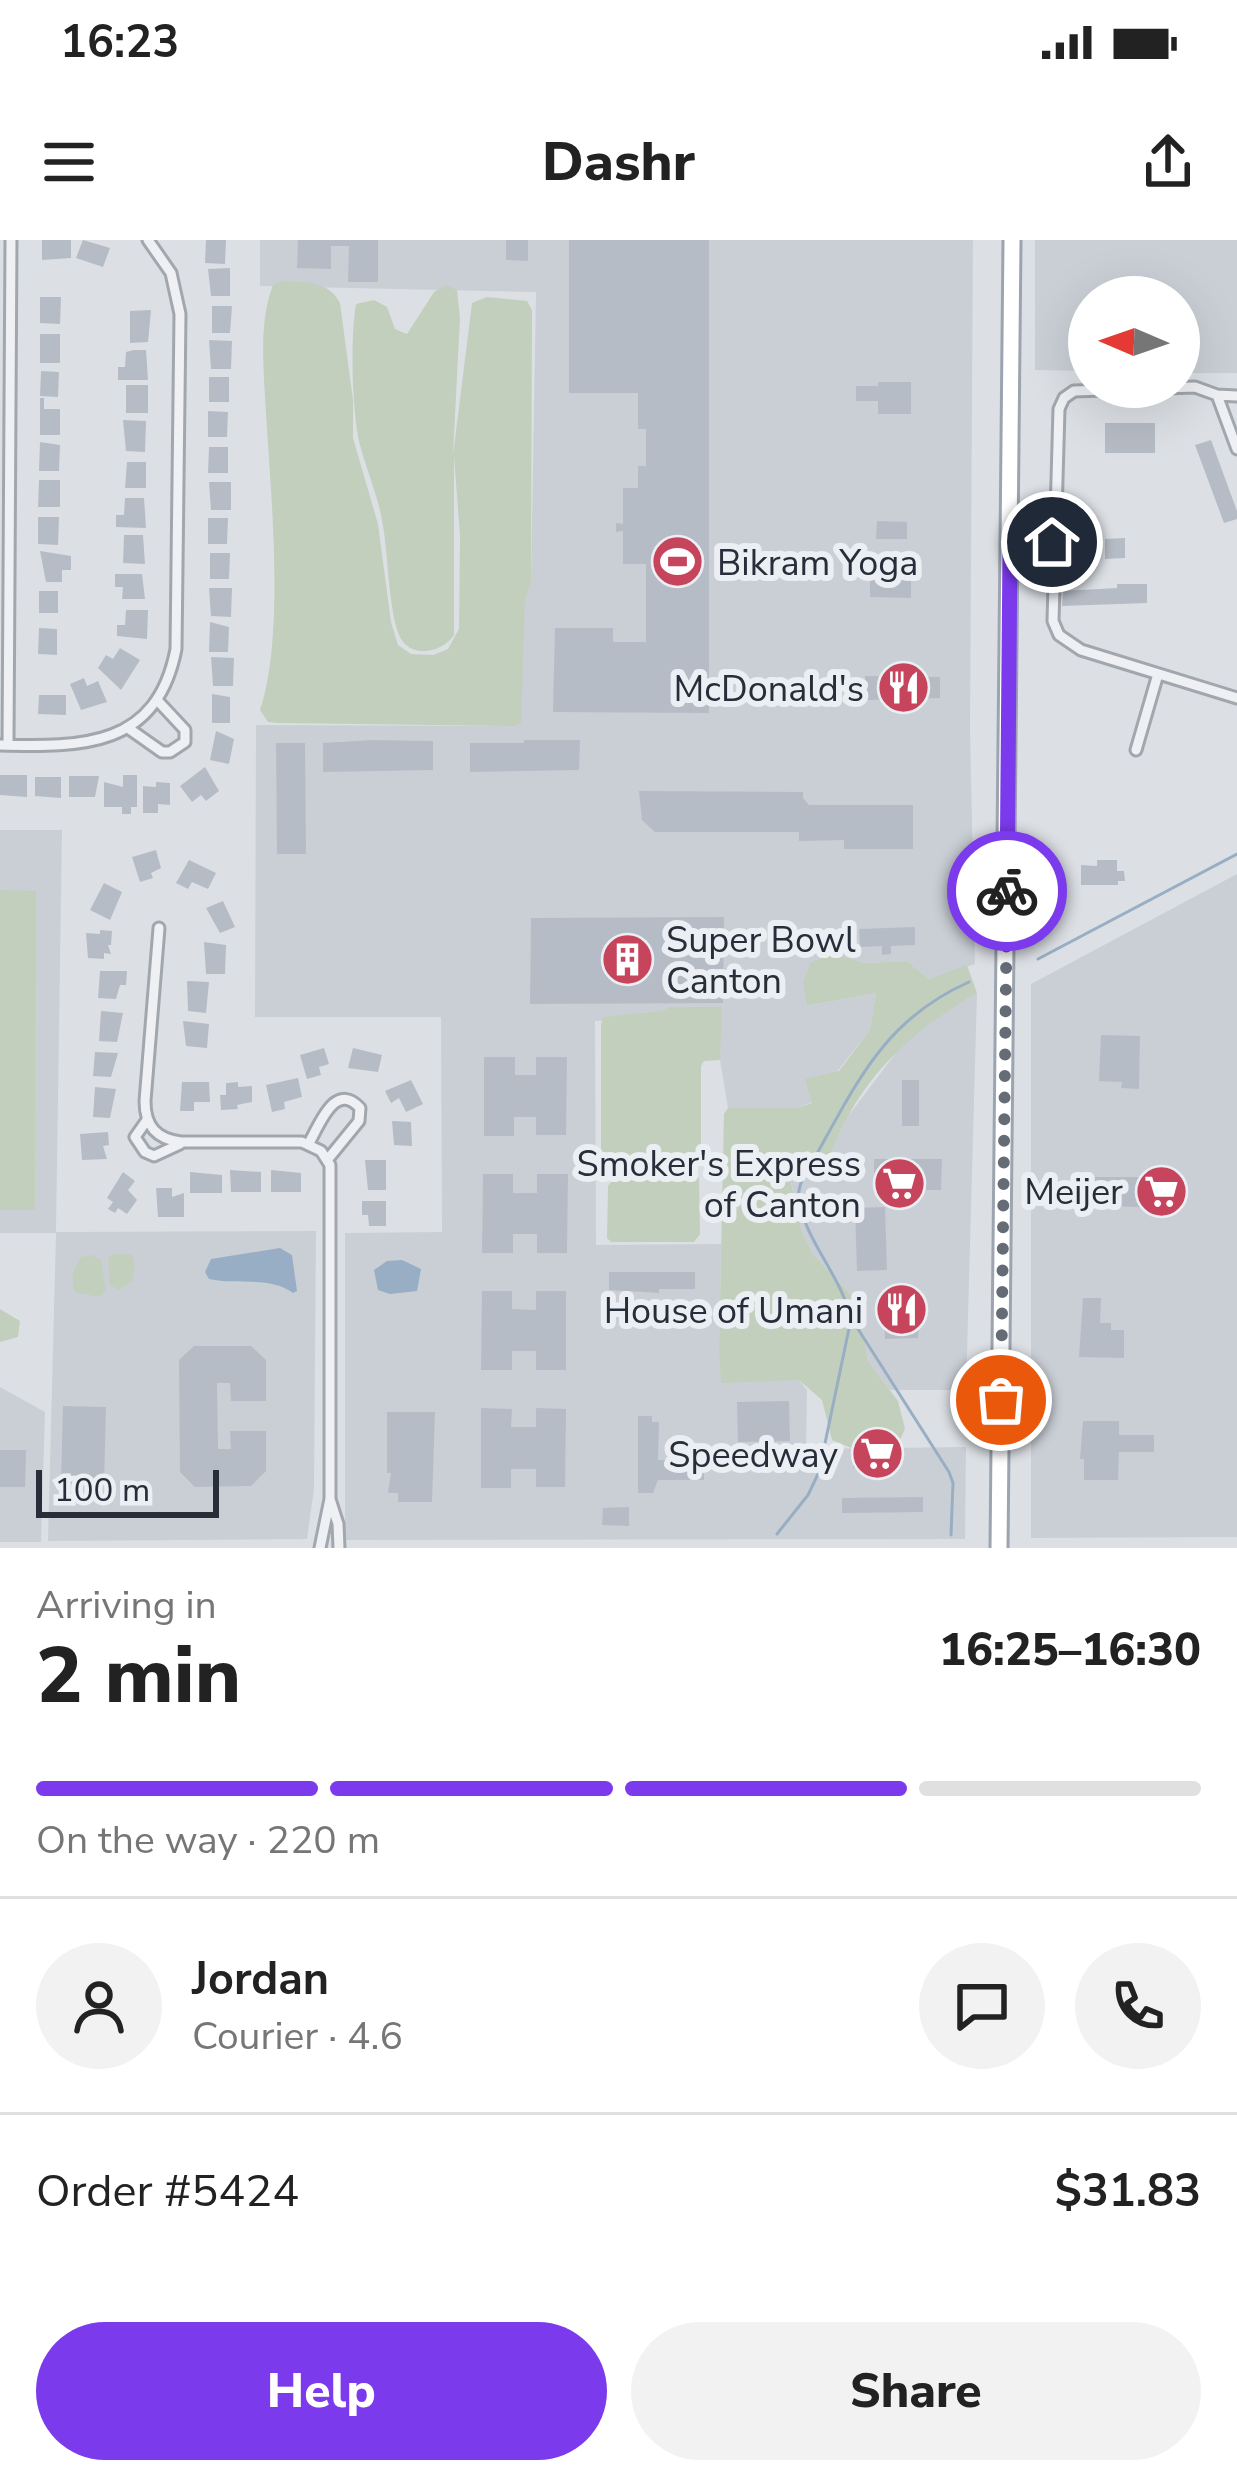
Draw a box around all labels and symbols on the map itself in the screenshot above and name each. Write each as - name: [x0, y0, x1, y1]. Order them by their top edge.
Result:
- north arrow: [1068, 276, 1200, 408]
- pin: [1001, 491, 1103, 593]
- sports icon: Bikram Yoga: [650, 534, 706, 590]
- place label: Bikram Yoga: [717, 539, 918, 588]
- restaurant icon: McDonald's: [875, 660, 931, 716]
- place label: McDonald's: [674, 665, 864, 714]
- courier: [947, 831, 1067, 951]
- place label: Super Bowl Canton: [666, 916, 856, 1006]
- building icon: Super Bowl Canton: [599, 932, 655, 988]
- place label: Smoker's Express of Canton: [577, 1140, 861, 1230]
- supermarket icon: Smoker's Express of Canton: [872, 1156, 928, 1212]
- supermarket icon: Meijer: [1134, 1163, 1190, 1219]
- place label: Meijer: [1024, 1168, 1123, 1217]
- restaurant icon: House of Umani: [874, 1282, 930, 1338]
- place label: House of Umani: [604, 1287, 863, 1336]
- pin: [950, 1349, 1052, 1451]
- supermarket icon: Speedway: [849, 1426, 905, 1482]
- place label: Speedway: [668, 1431, 838, 1480]
- scale bar: [36, 1464, 219, 1517]

